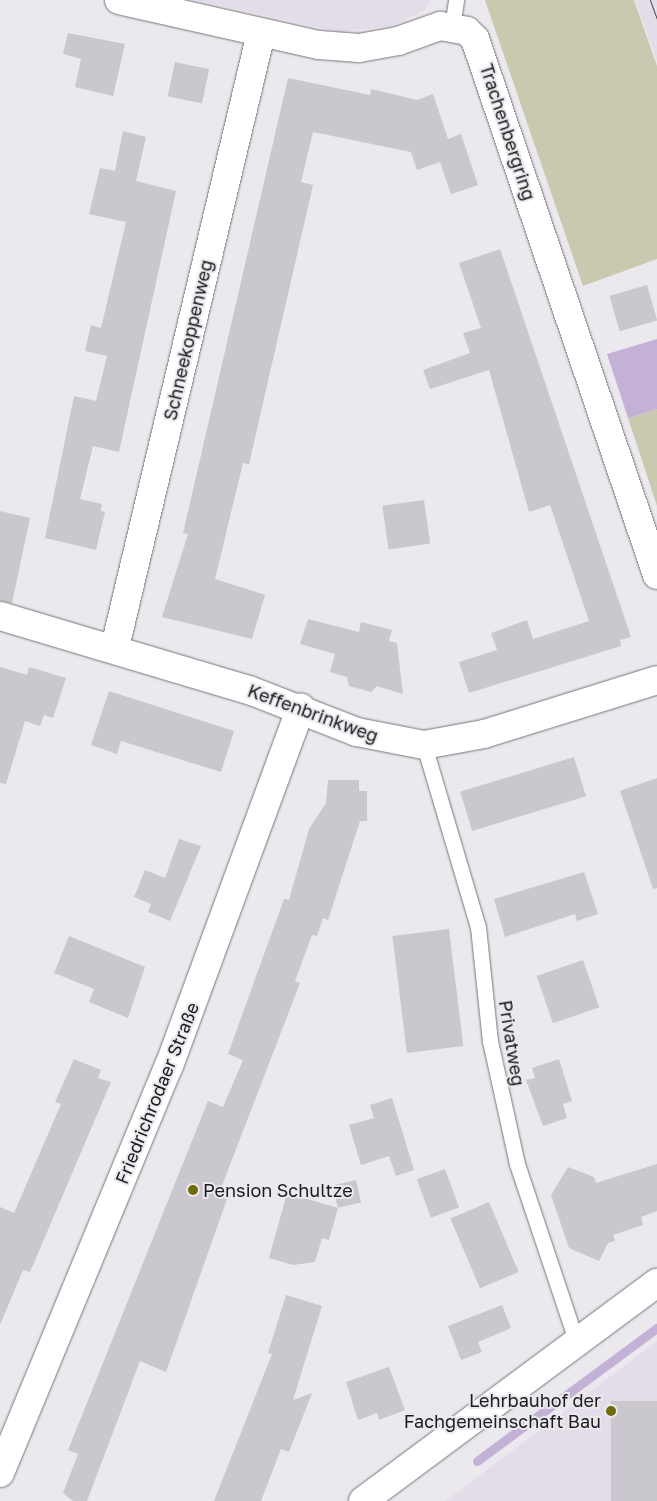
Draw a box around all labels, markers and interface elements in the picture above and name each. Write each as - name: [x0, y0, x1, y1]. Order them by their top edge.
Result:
- street label: Trachenbergring: [476, 61, 540, 203]
- street label: Schneekoppenweg: [159, 258, 217, 422]
- street label: Keffenbrinkweg: [245, 679, 381, 747]
- street label: Friedrichrodaer Straße: [111, 999, 203, 1187]
- street label: Privatweg: [495, 999, 529, 1087]
- place label: Pension Schultze: [203, 1179, 353, 1201]
- marker: Pension Schultze: [187, 1184, 199, 1196]
- place label: Lehrbauhof der Fachgemeinschaft Bau: [404, 1390, 601, 1432]
- marker: Lehrbauhof der Fachgemeinschaft Bau: [605, 1405, 617, 1417]

